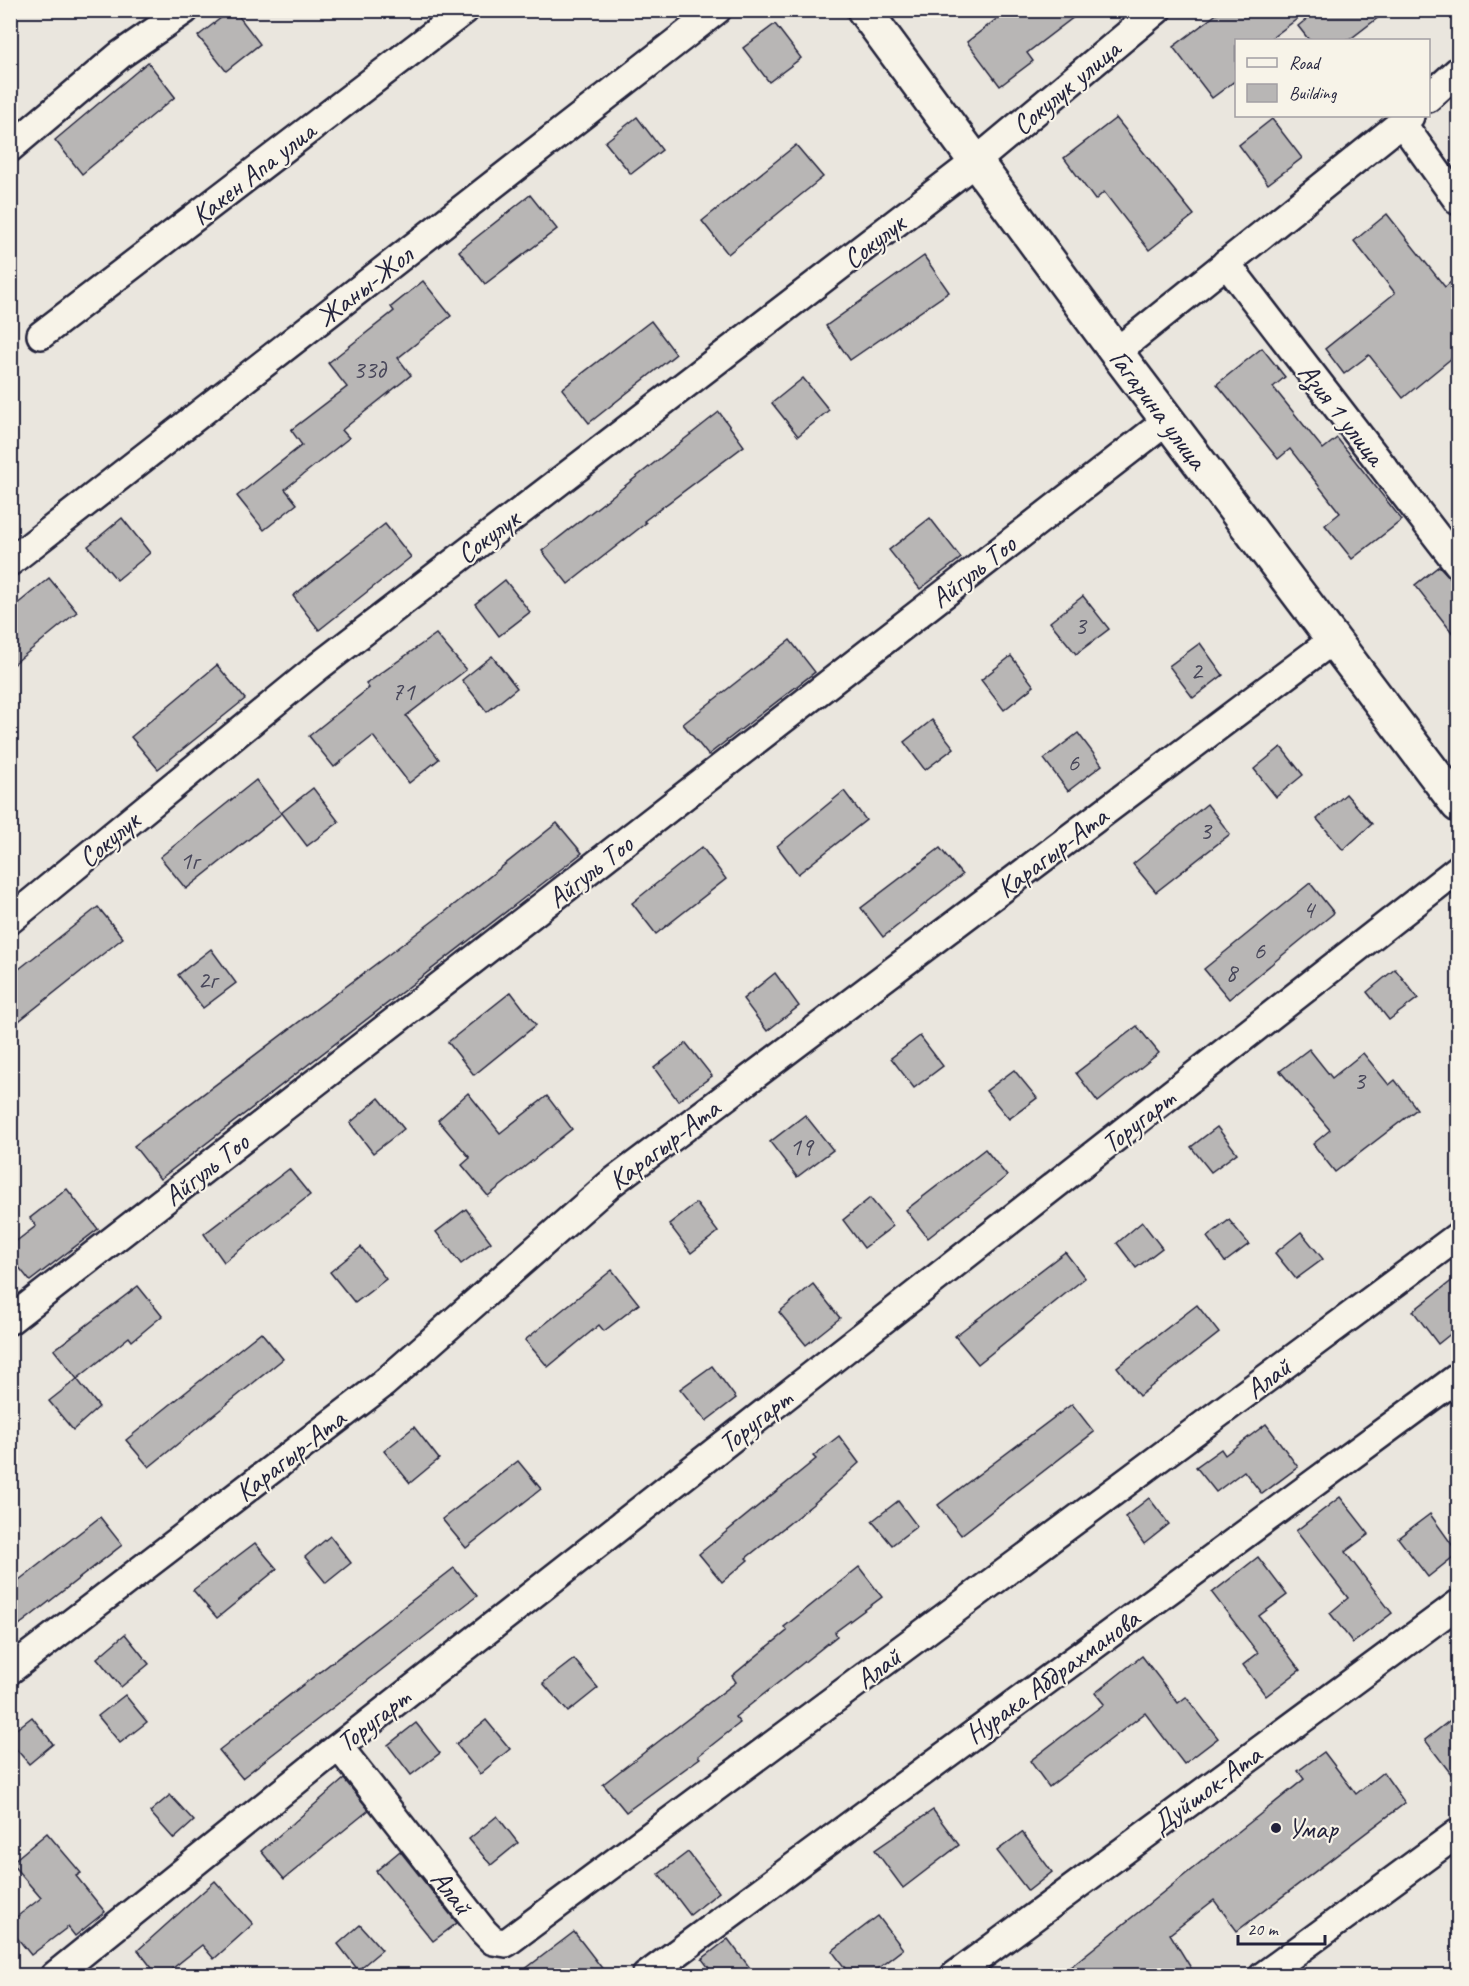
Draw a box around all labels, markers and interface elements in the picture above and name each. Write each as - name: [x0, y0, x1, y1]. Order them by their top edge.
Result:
- street label: Сокулук улица: [1005, 30, 1129, 142]
- legend: [1235, 39, 1430, 117]
- text: Road: [1289, 52, 1322, 74]
- text: Building: [1289, 82, 1338, 104]
- street label: Какен Апа улиа: [184, 112, 324, 232]
- street label: Сокулук: [836, 205, 914, 276]
- street label: Жаны-Жол: [309, 236, 421, 335]
- street label: Гагарина улица: [1102, 342, 1217, 477]
- house number: 33д: [353, 353, 388, 386]
- street label: Азия 1 улица: [1290, 356, 1394, 475]
- street label: Сокулук: [450, 500, 528, 571]
- street label: Айгуль Тоо: [923, 525, 1025, 615]
- house number: 3: [1074, 609, 1088, 642]
- house number: 2: [1190, 654, 1204, 687]
- house number: 71: [391, 675, 416, 708]
- house number: 6: [1067, 746, 1080, 779]
- street label: Карагыр-Ата: [989, 798, 1116, 905]
- street label: Сокулук: [71, 802, 148, 875]
- house number: 3: [1199, 814, 1213, 847]
- street label: Айгуль Тоо: [540, 825, 642, 915]
- house number: 1г: [180, 844, 202, 877]
- house number: 4: [1302, 893, 1316, 926]
- house number: 6: [1253, 934, 1266, 967]
- house number: 8: [1225, 956, 1239, 989]
- house number: 2г: [198, 963, 220, 996]
- house number: 3: [1353, 1064, 1367, 1097]
- street label: Торугарт: [1094, 1080, 1183, 1161]
- street label: Карагыр-Ата: [601, 1090, 728, 1197]
- street label: Айгуль Тоо: [156, 1123, 258, 1213]
- house number: 19: [789, 1130, 815, 1163]
- street label: Алай: [1238, 1349, 1299, 1406]
- street label: Торугарт: [711, 1380, 800, 1461]
- street label: Карагыр-Ата: [228, 1400, 354, 1509]
- street label: Нурака Абдрахманова: [958, 1600, 1148, 1751]
- street label: Алай: [848, 1639, 909, 1696]
- street label: Торугарт: [329, 1679, 418, 1760]
- street label: Дуйшок-Ата: [1144, 1736, 1270, 1841]
- place label: Умар: [1288, 1811, 1339, 1846]
- marker: Умар: [1269, 1821, 1283, 1835]
- street label: Алай: [423, 1862, 481, 1923]
- scale bar: [1238, 1908, 1325, 1946]
- text: 20 m: [1247, 1918, 1280, 1940]

